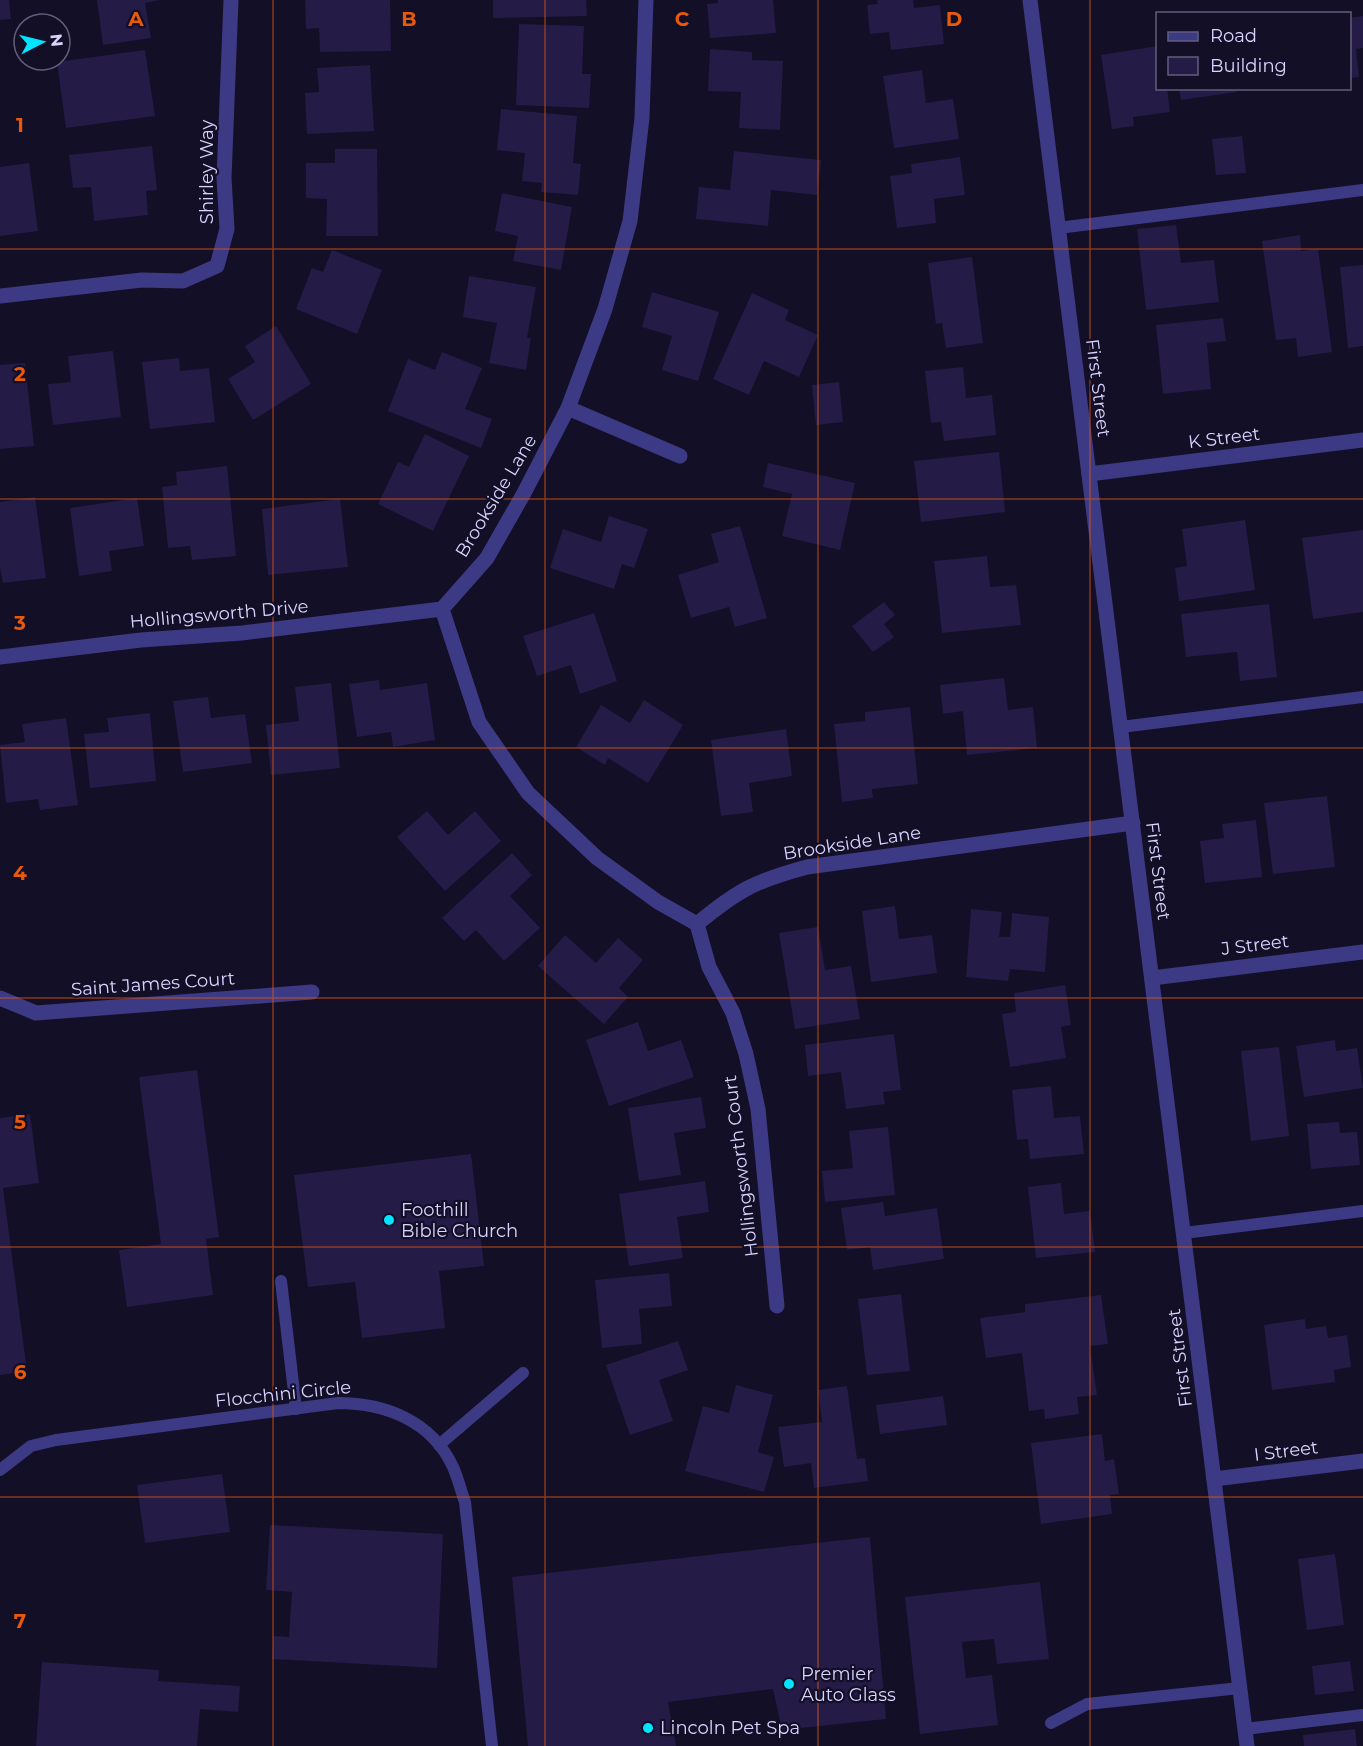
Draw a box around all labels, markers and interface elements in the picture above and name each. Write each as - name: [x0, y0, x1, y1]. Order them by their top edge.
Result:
- text: A: [127, 7, 144, 31]
- text: B: [401, 7, 417, 31]
- text: C: [675, 7, 690, 31]
- text: D: [946, 7, 962, 31]
- north arrow: [12, 12, 72, 72]
- legend: [1156, 12, 1351, 90]
- text: Road: [1210, 25, 1257, 47]
- text: N: [46, 33, 67, 48]
- text: Building: [1210, 55, 1287, 77]
- text: 1: [16, 113, 24, 137]
- street label: Shirley Way: [196, 120, 218, 224]
- street label: First Street: [1081, 338, 1115, 438]
- text: 2: [14, 362, 26, 386]
- street label: K Street: [1187, 423, 1261, 453]
- street label: Brookside Lane: [451, 431, 541, 561]
- street label: Hollingsworth Drive: [129, 595, 309, 633]
- text: 3: [13, 611, 26, 635]
- street label: Brookside Lane: [781, 821, 923, 865]
- street label: First Street: [1141, 821, 1175, 921]
- text: 4: [13, 861, 27, 885]
- street label: J Street: [1219, 930, 1290, 960]
- street label: Saint James Court: [70, 967, 236, 1001]
- street label: Hollingsworth Court: [719, 1074, 763, 1258]
- text: 5: [14, 1110, 26, 1134]
- place label: Foothill Bible Church: [401, 1199, 518, 1242]
- marker: Foothill Bible Church: [382, 1213, 396, 1227]
- street label: First Street: [1163, 1308, 1197, 1408]
- text: 6: [14, 1360, 27, 1384]
- street label: Flocchini Circle: [214, 1376, 352, 1412]
- street label: I Street: [1253, 1436, 1319, 1466]
- text: 7: [14, 1609, 26, 1633]
- place label: Premier Auto Glass: [801, 1663, 896, 1706]
- marker: Premier Auto Glass: [782, 1677, 796, 1691]
- place label: Lincoln Pet Spa: [660, 1717, 800, 1739]
- marker: Lincoln Pet Spa: [641, 1721, 655, 1735]

